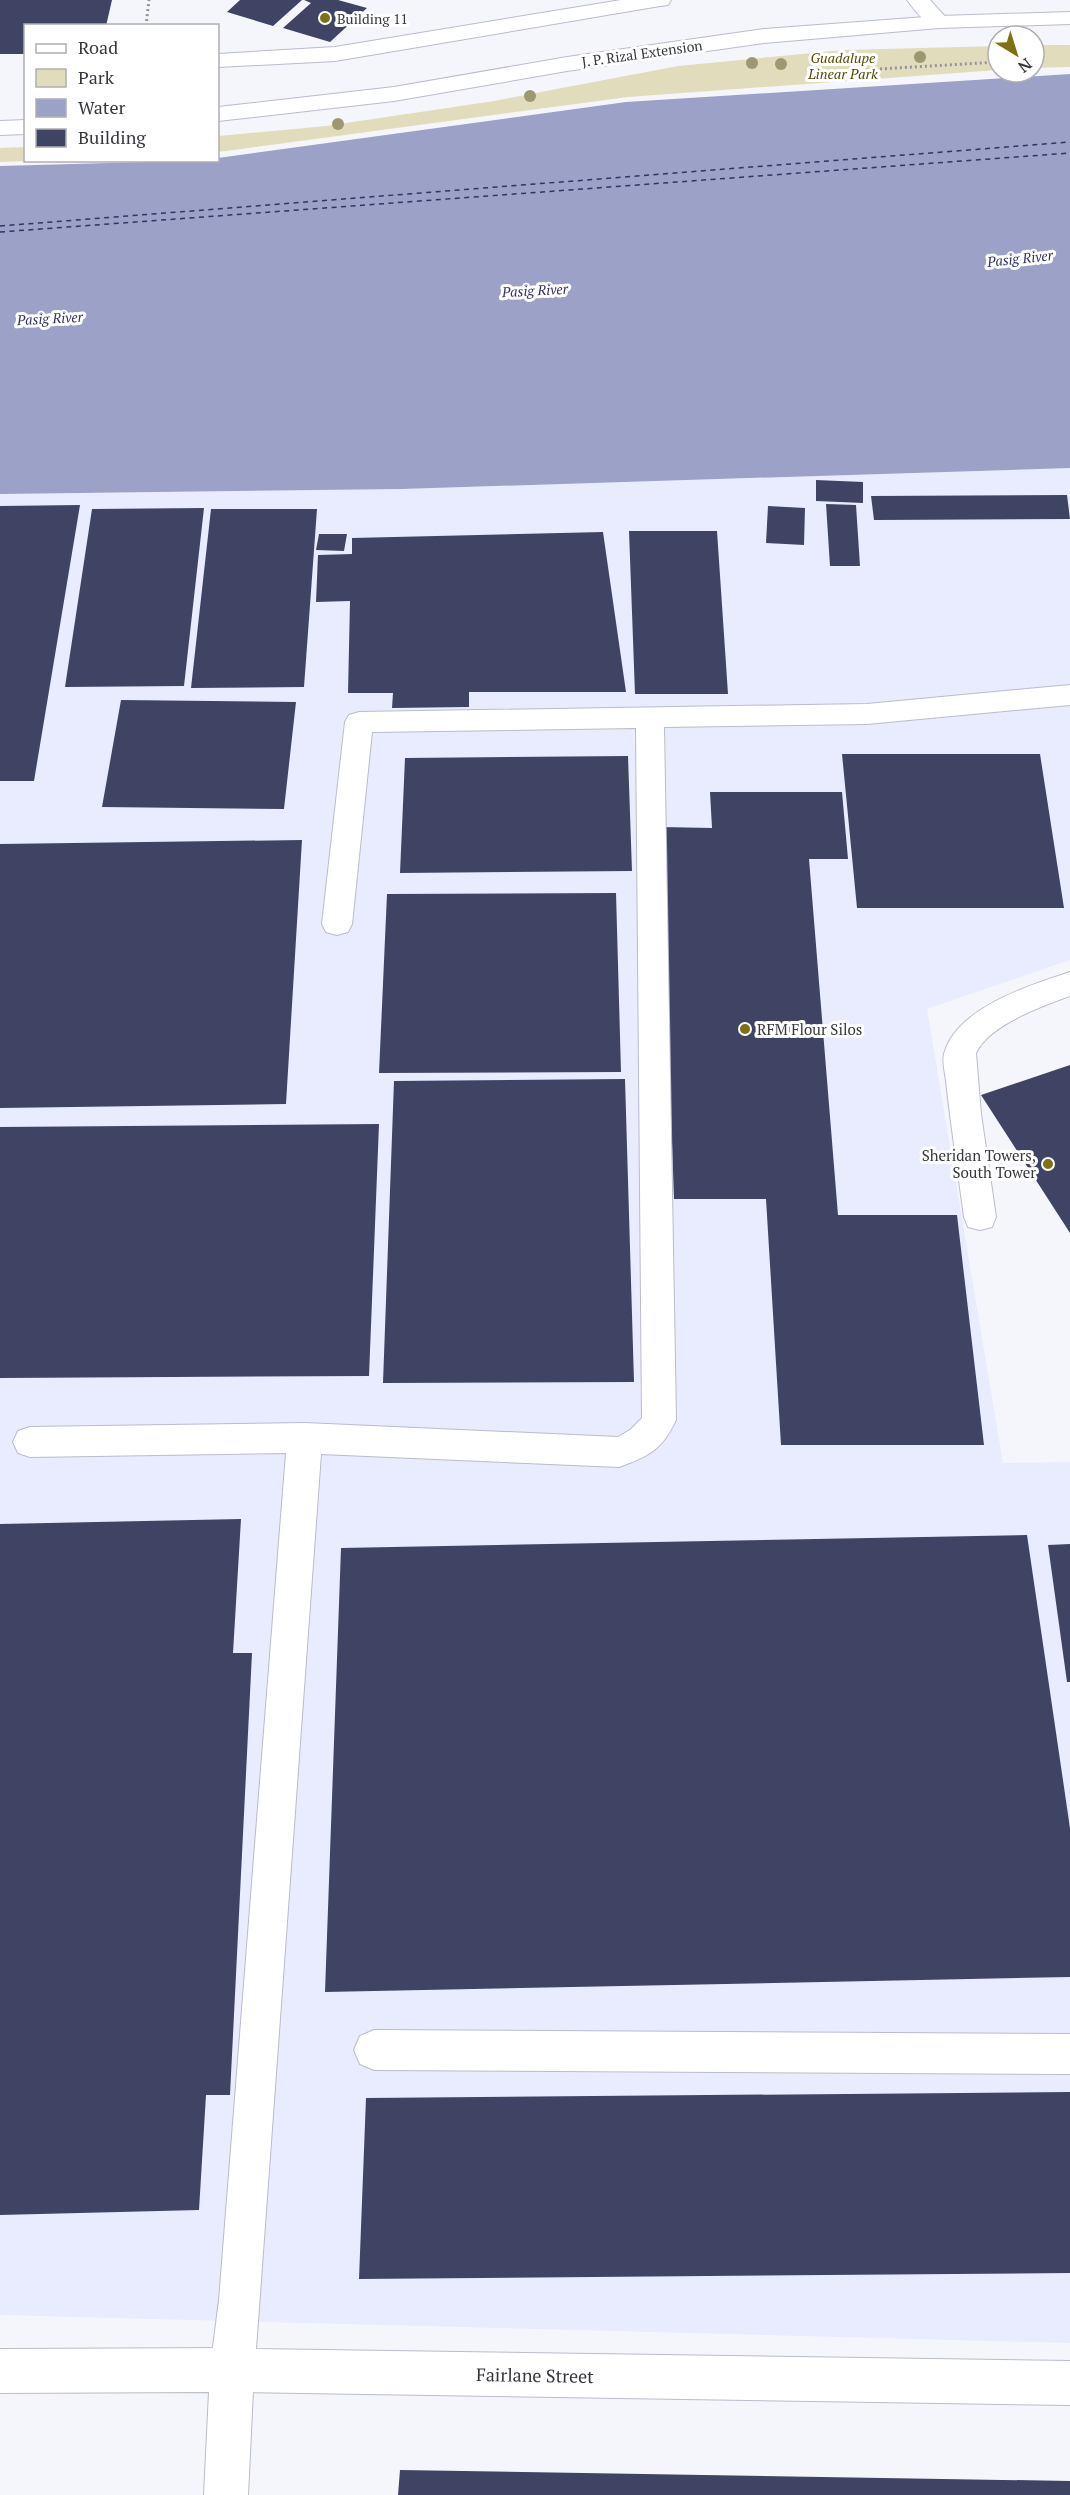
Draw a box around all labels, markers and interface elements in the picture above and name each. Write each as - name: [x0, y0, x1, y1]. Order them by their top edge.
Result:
- place label: Building 11: [337, 9, 408, 28]
- marker: Building 11: [318, 11, 332, 25]
- legend: [24, 24, 219, 162]
- north arrow: [986, 24, 1046, 84]
- text: Road: [78, 35, 118, 59]
- street label: J. P. Rizal Extension: [580, 35, 704, 71]
- park label: Guadalupe Linear Park: [807, 48, 878, 83]
- text: N: [1014, 53, 1037, 78]
- text: Park: [78, 65, 115, 89]
- text: Water: [78, 95, 125, 119]
- text: Building: [78, 125, 146, 149]
- water label: Pasig River: [985, 245, 1054, 271]
- water label: Pasig River: [501, 279, 569, 301]
- water label: Pasig River: [16, 307, 84, 329]
- place label: RFM Flour Silos: [757, 1019, 862, 1039]
- marker: RFM Flour Silos: [738, 1022, 752, 1036]
- place label: Sheridan Towers, South Tower: [922, 1145, 1036, 1182]
- marker: Sheridan Towers, South Tower: [1041, 1157, 1055, 1171]
- street label: Fairlane Street: [476, 2362, 594, 2388]

